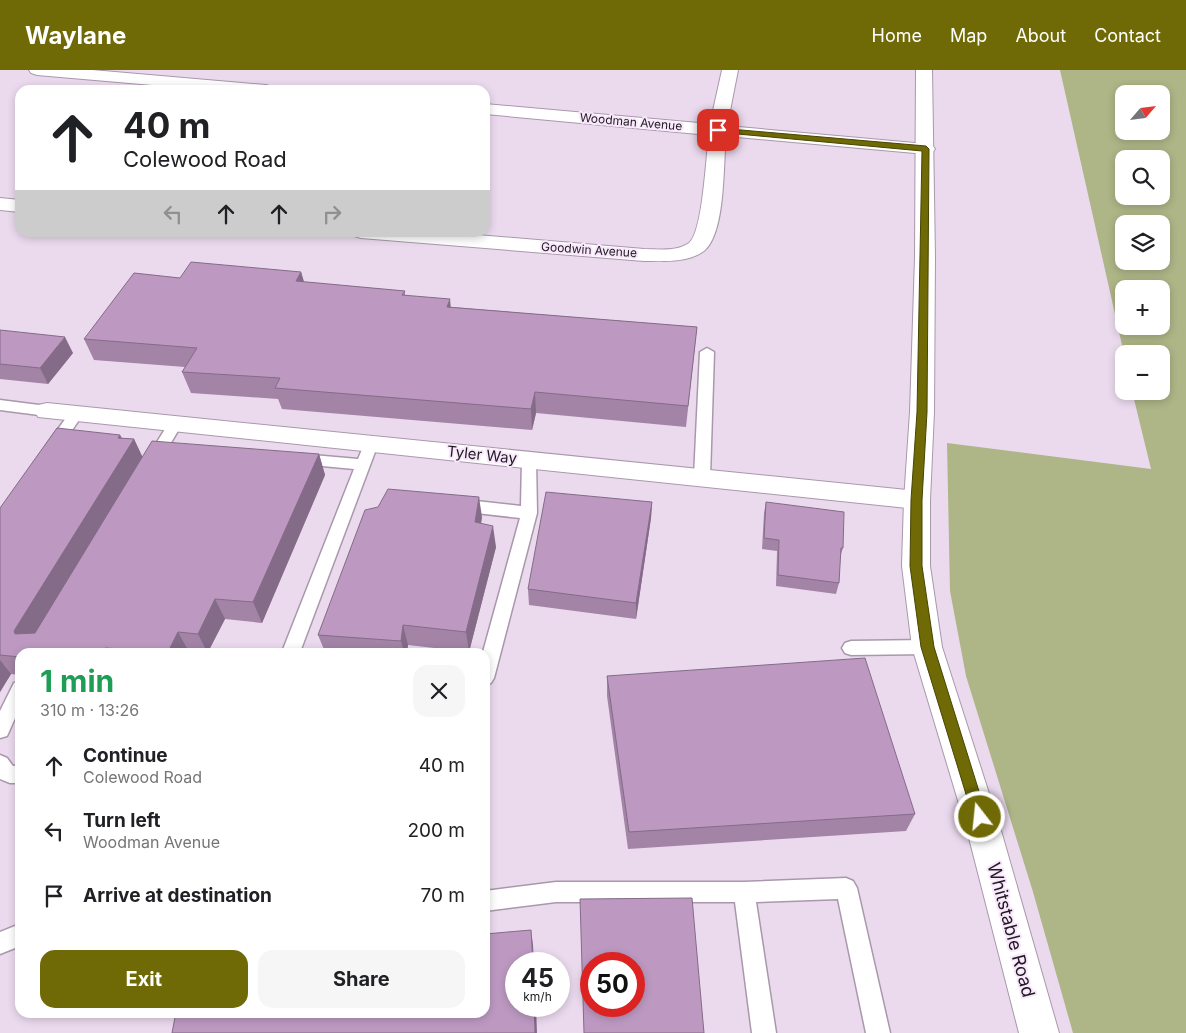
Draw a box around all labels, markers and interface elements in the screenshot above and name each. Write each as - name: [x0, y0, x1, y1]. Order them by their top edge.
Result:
- text: Waylane: [25, 21, 126, 50]
- text: Home: [872, 25, 922, 46]
- text: Map: [950, 25, 987, 46]
- text: About: [1015, 25, 1066, 46]
- text: Contact: [1094, 25, 1161, 46]
- north arrow: [1115, 85, 1170, 140]
- map controls: [1115, 85, 1170, 400]
- text: 40 m: [123, 104, 211, 146]
- icon: ahead: [40, 105, 105, 170]
- pin: [697, 109, 739, 151]
- street label: Woodman Avenue: [579, 110, 683, 133]
- icon: arrive: [704, 116, 732, 144]
- text: Colewood Road: [123, 146, 287, 172]
- button: search: [1115, 150, 1170, 205]
- icon: left: [159, 200, 187, 228]
- icon: ahead: [212, 200, 240, 228]
- icon: ahead: [265, 200, 293, 228]
- icon: right: [318, 200, 346, 228]
- button: layers: [1115, 215, 1170, 270]
- street label: Goodwin Avenue: [541, 239, 637, 260]
- button: +: [1115, 280, 1170, 335]
- button: −: [1115, 345, 1170, 400]
- street label: Tyler Way: [446, 441, 518, 468]
- text: 1 min: [40, 663, 114, 699]
- button: close: [413, 665, 465, 717]
- text: 310 m · 13:26: [40, 700, 139, 720]
- text: Continue: [83, 744, 168, 767]
- icon: ahead: [40, 752, 68, 780]
- text: 40 m: [419, 754, 465, 777]
- text: Colewood Road: [83, 767, 202, 787]
- position arrow: [953, 790, 1005, 842]
- text: Turn left: [83, 809, 161, 832]
- icon: left: [40, 817, 68, 845]
- text: 200 m: [407, 819, 465, 842]
- text: Woodman Avenue: [83, 832, 220, 852]
- street label: Whitstable Road: [983, 860, 1040, 999]
- icon: arrive: [40, 882, 68, 910]
- text: Arrive at destination: [83, 884, 272, 907]
- text: 70 m: [421, 884, 465, 907]
- button: Exit: [40, 950, 248, 1008]
- button: Share: [258, 950, 465, 1008]
- speed limit sign: 50: [580, 952, 645, 1017]
- text: 45: [521, 963, 554, 993]
- text: km/h: [523, 989, 552, 1004]

